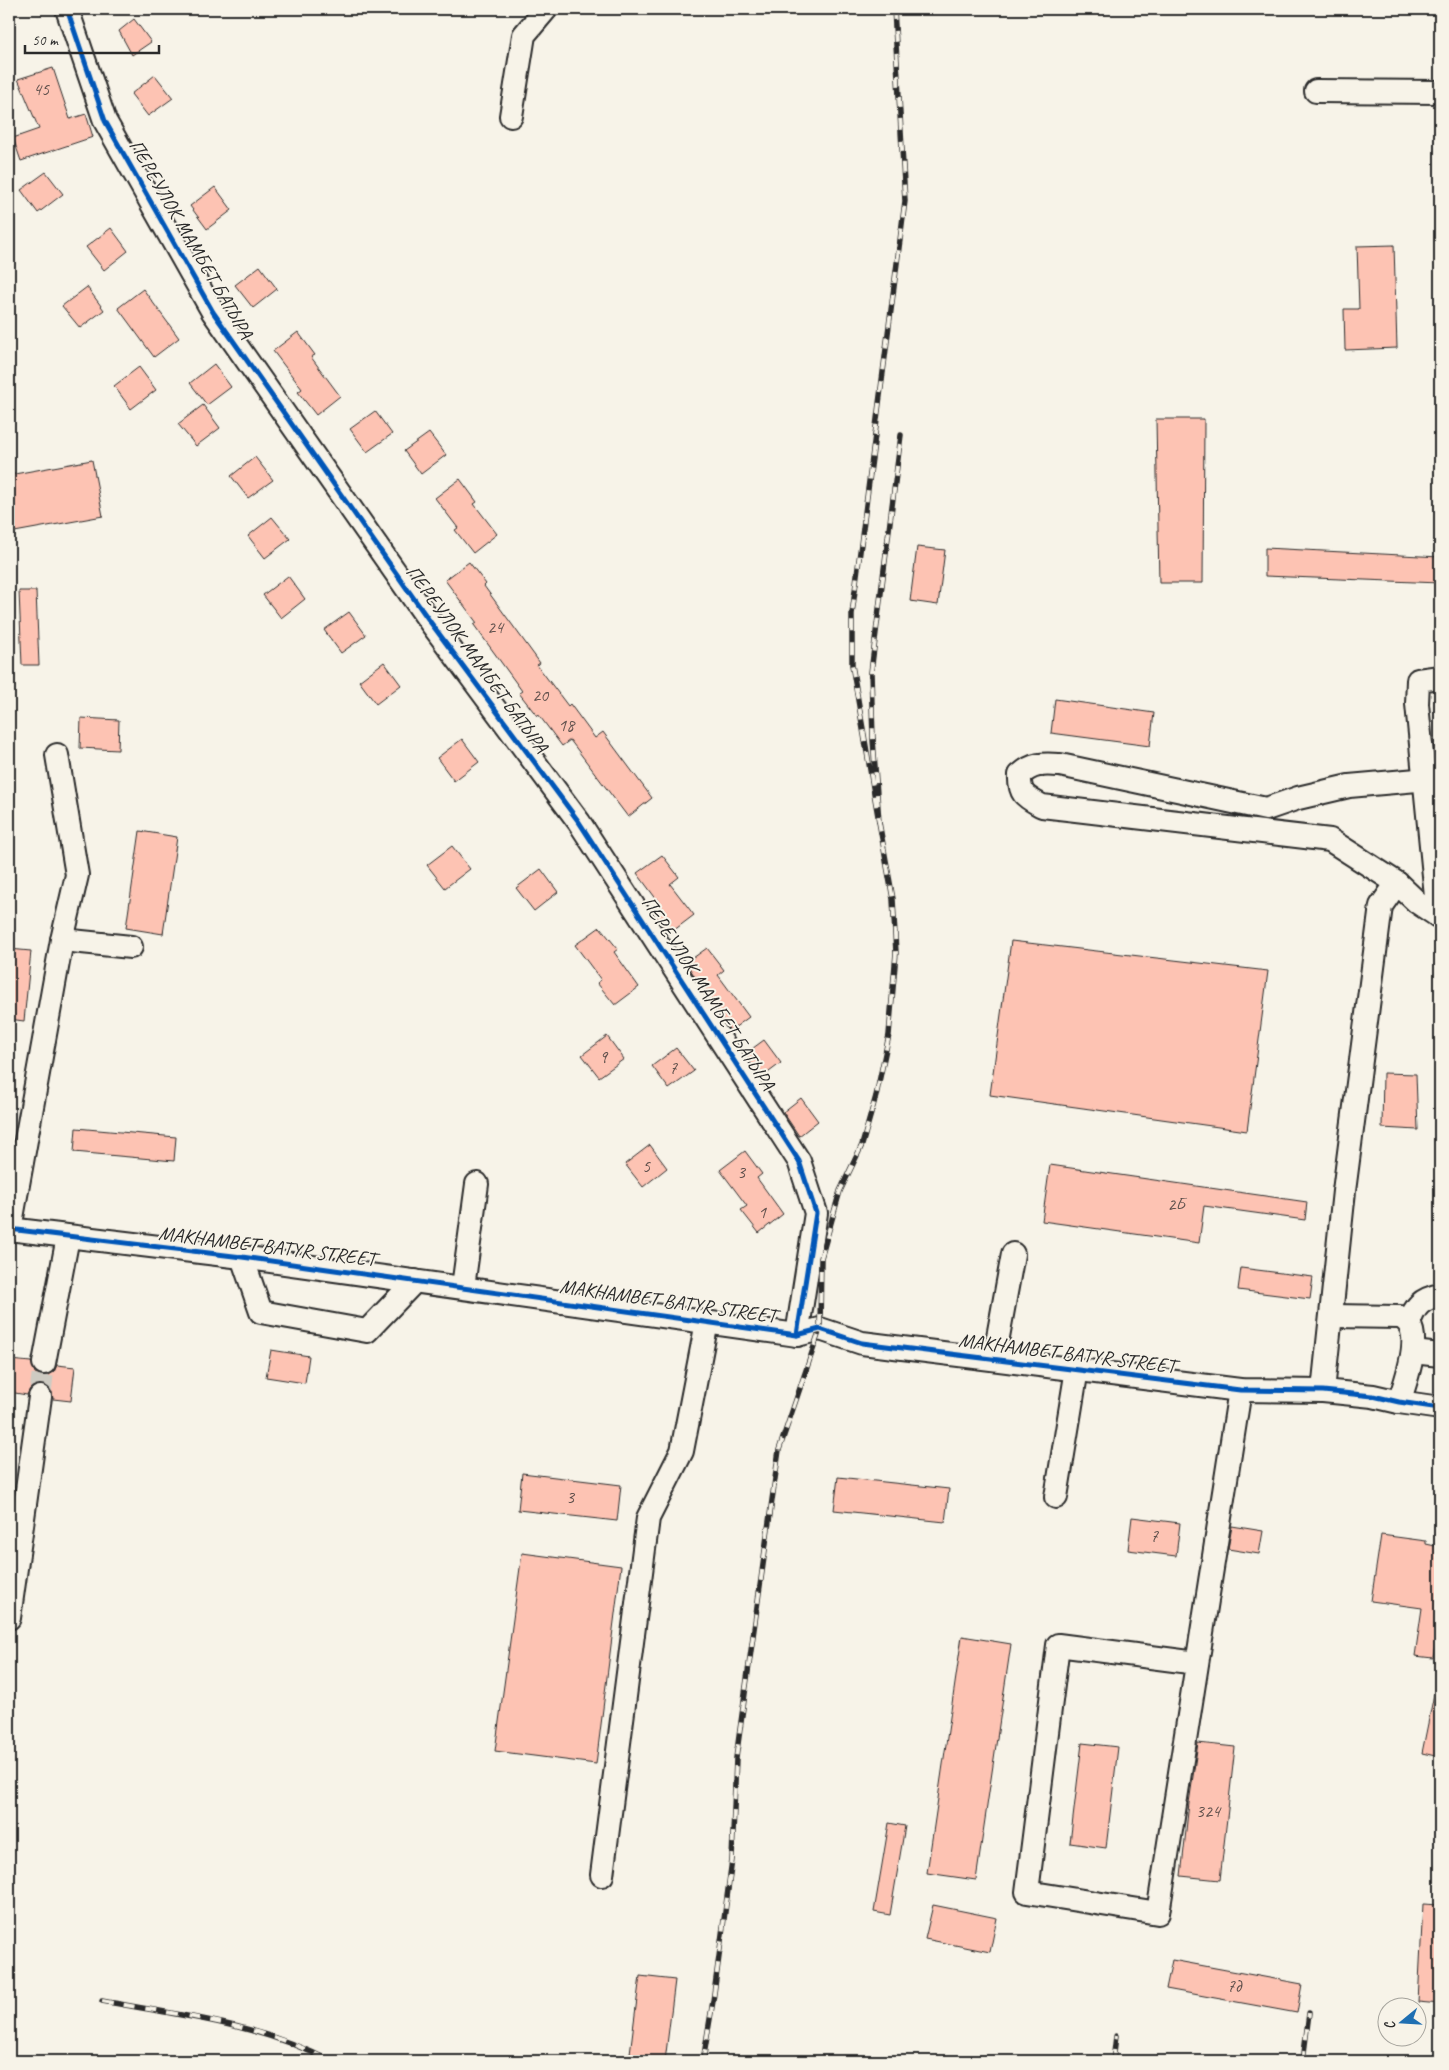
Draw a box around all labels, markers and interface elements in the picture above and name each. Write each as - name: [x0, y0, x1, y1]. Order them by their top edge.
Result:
- scale bar: [25, 22, 159, 54]
- text: 50 m: [32, 31, 59, 50]
- house number: 45: [33, 78, 50, 100]
- street label: ПЕРЕУЛОК МАМБЕТ БАТЫРА: [124, 135, 259, 344]
- street label: ПЕРЕУЛОК МАМБЕТ БАТЫРА: [400, 560, 554, 759]
- house number: 24: [487, 616, 505, 638]
- house number: 20: [532, 684, 550, 706]
- house number: 18: [558, 714, 576, 736]
- street label: ПЕРЕУЛОК МАМБЕТ БАТЫРА: [636, 891, 781, 1095]
- house number: 9: [599, 1046, 609, 1068]
- house number: 7: [669, 1057, 678, 1079]
- house number: 5: [642, 1155, 651, 1177]
- house number: 3: [737, 1161, 747, 1183]
- house number: 2Б: [1167, 1193, 1187, 1215]
- house number: 1: [758, 1201, 767, 1223]
- street label: MAKHAMBET BATYR STREET: [157, 1220, 382, 1272]
- street label: MAKHAMBET BATYR STREET: [558, 1273, 783, 1329]
- street label: MAKHAMBET BATYR STREET: [957, 1327, 1182, 1379]
- house number: 3: [566, 1486, 576, 1508]
- house number: 7: [1150, 1525, 1159, 1547]
- house number: 324: [1196, 1800, 1222, 1822]
- house number: 7д: [1227, 1975, 1243, 1997]
- north arrow: [1376, 1998, 1426, 2048]
- text: С: [1380, 2018, 1399, 2032]

